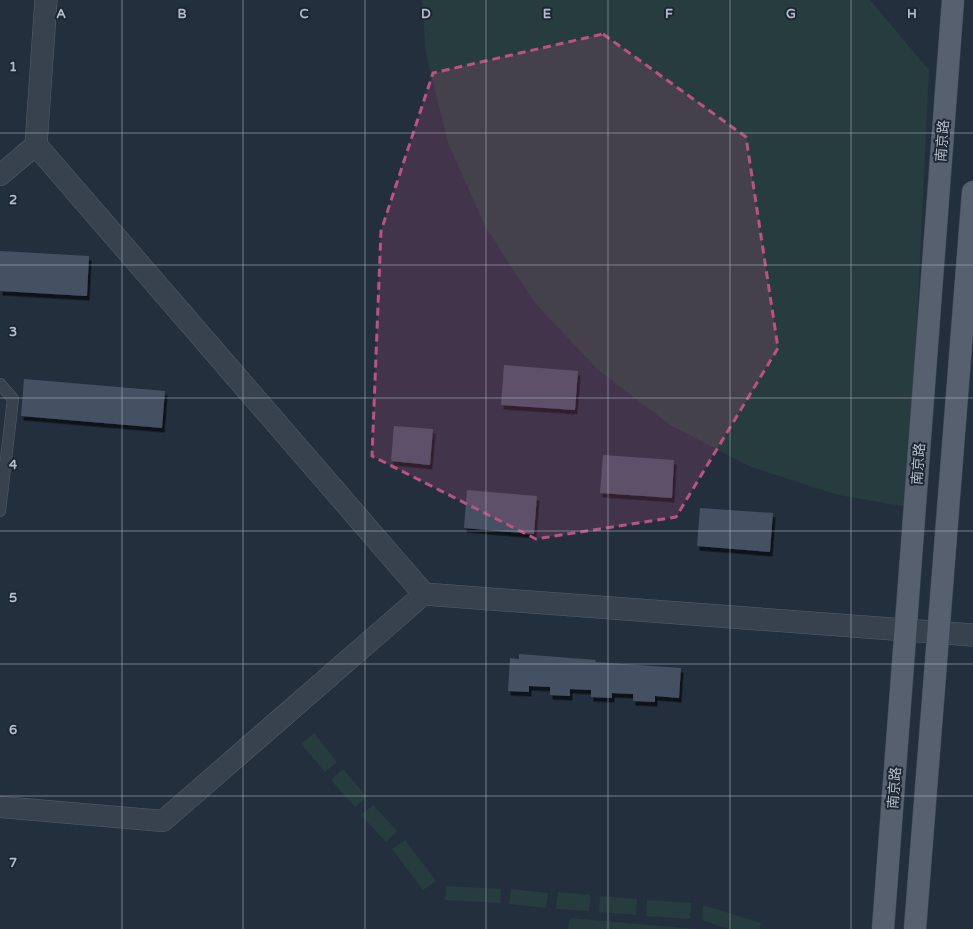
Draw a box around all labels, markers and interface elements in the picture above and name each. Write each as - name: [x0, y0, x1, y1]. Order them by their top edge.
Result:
- text: A: [56, 6, 66, 22]
- text: B: [177, 6, 187, 22]
- text: C: [299, 6, 309, 22]
- text: D: [421, 6, 431, 22]
- text: E: [543, 6, 551, 22]
- text: F: [665, 6, 673, 22]
- text: G: [786, 6, 796, 22]
- text: H: [907, 6, 917, 22]
- text: 1: [9, 59, 17, 75]
- street label: 南京路: [933, 119, 952, 163]
- text: 2: [9, 192, 17, 208]
- text: 3: [9, 324, 17, 340]
- street label: 南京路: [909, 442, 928, 486]
- text: 4: [9, 457, 18, 473]
- text: 5: [9, 590, 17, 606]
- text: 6: [9, 722, 17, 738]
- street label: 南京路: [885, 766, 904, 810]
- text: 7: [9, 855, 17, 871]

